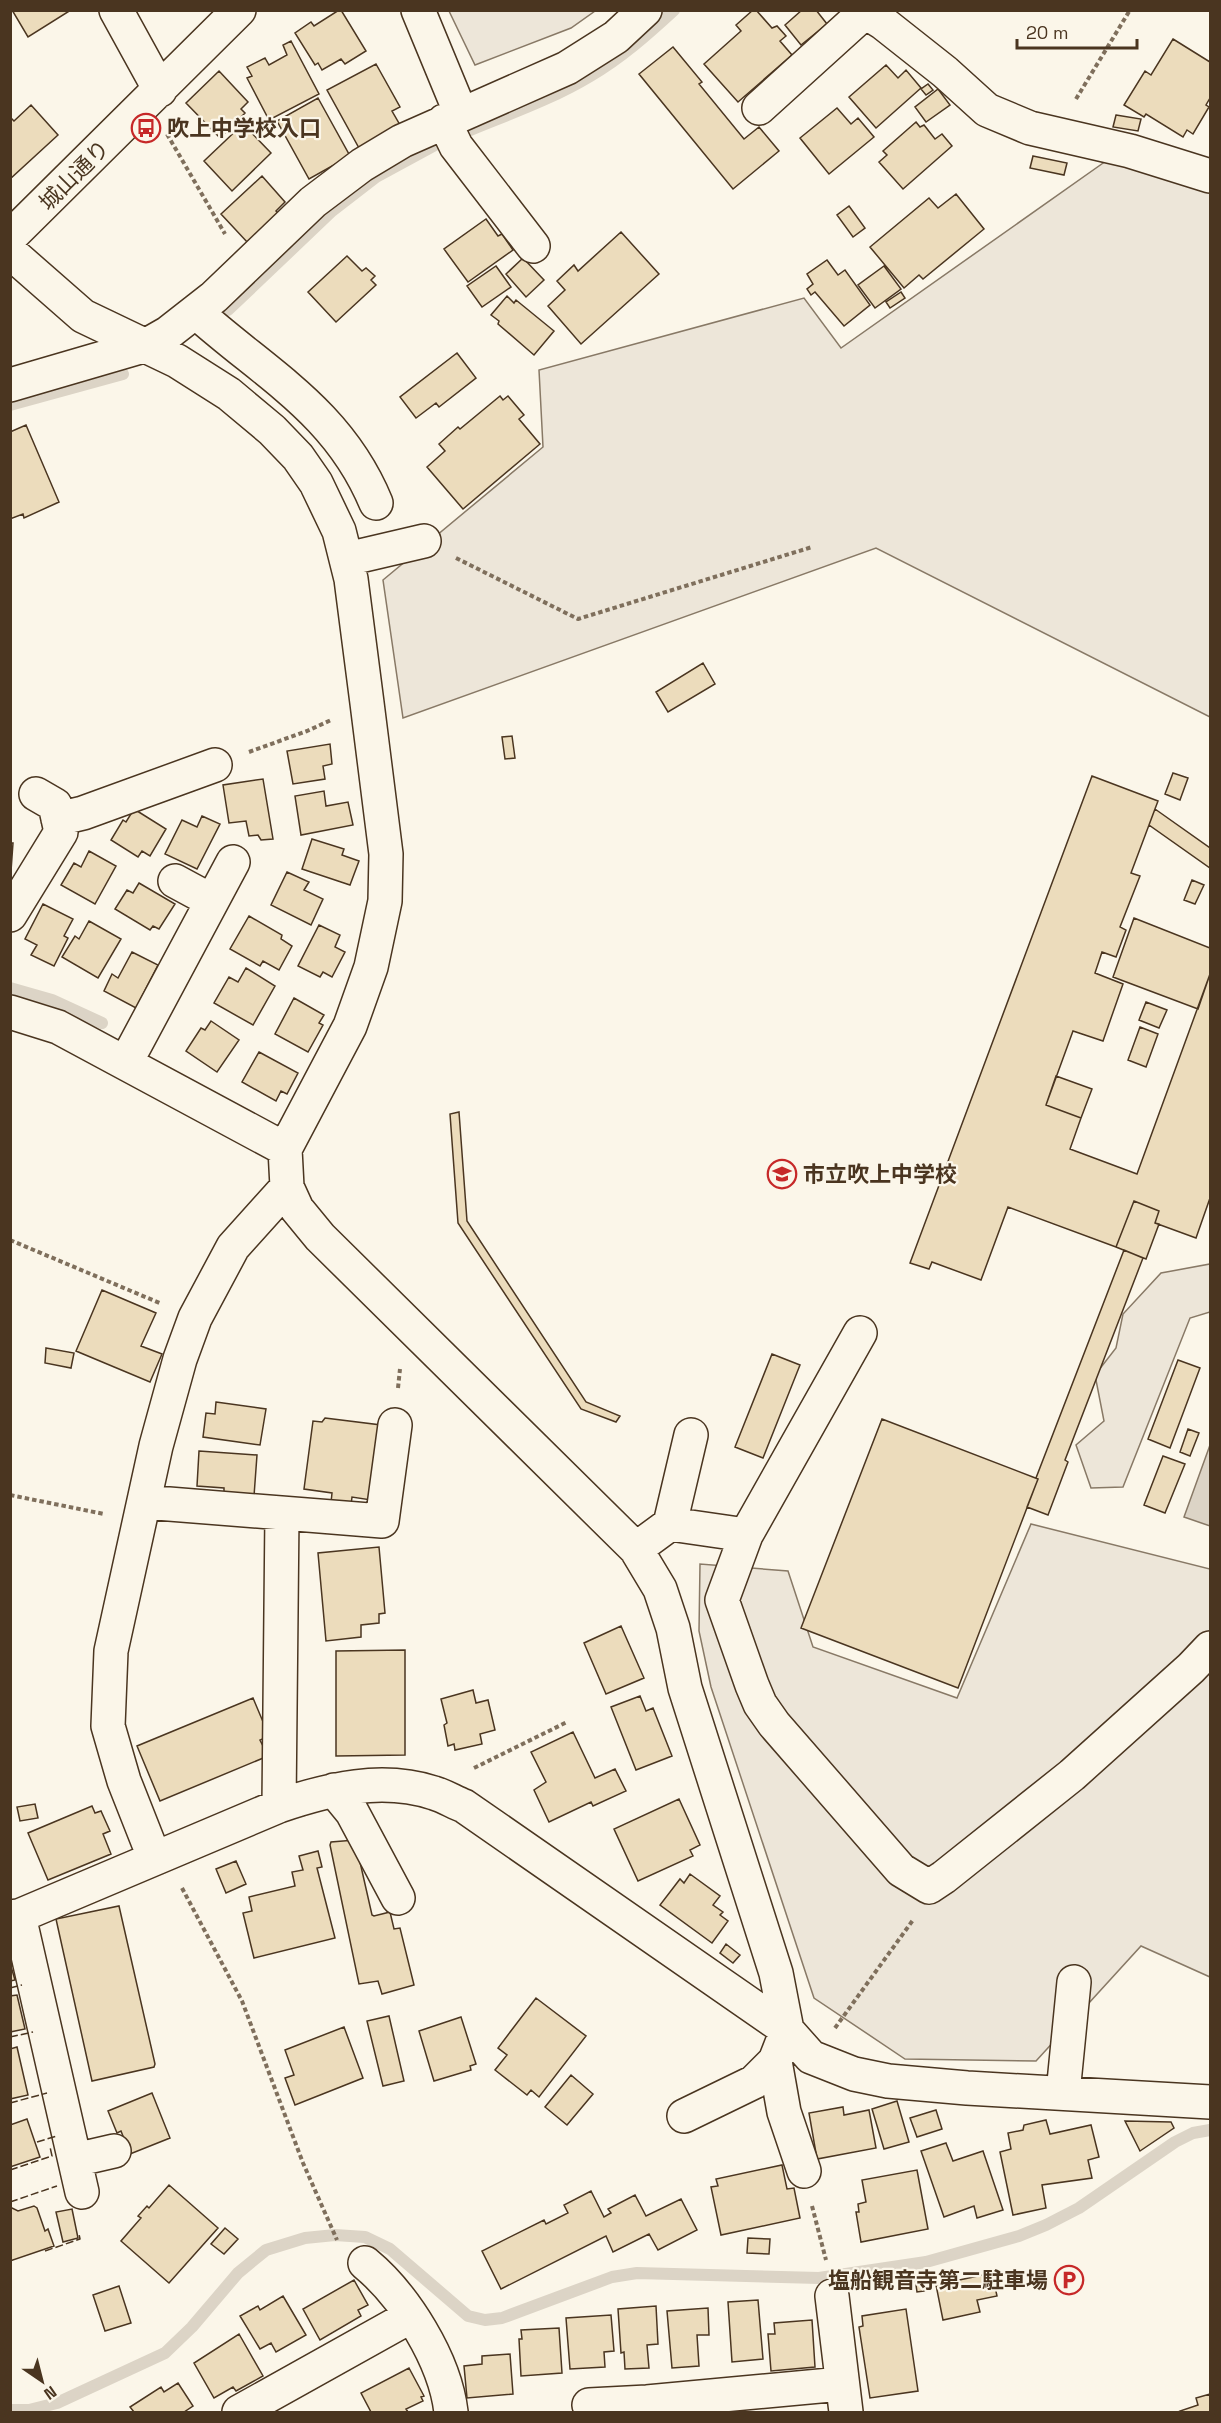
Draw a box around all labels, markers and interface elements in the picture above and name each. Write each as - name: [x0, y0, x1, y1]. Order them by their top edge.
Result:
- scale bar: [1017, 12, 1137, 50]
- text: 20 m: [1026, 21, 1069, 44]
- bus stop icon: 吹上中学校入口: [130, 112, 162, 144]
- place label: 吹上中学校入口: [167, 114, 321, 142]
- street label: 城山通り: [33, 134, 115, 216]
- school or university icon: 市立吹上中学校: [766, 1158, 798, 1190]
- place label: 市立吹上中学校: [803, 1160, 957, 1188]
- parking icon: 塩船観音寺第二駐車場: [1053, 2264, 1085, 2296]
- place label: 塩船観音寺第二駐車場: [828, 2266, 1048, 2294]
- north arrow: [12, 2351, 72, 2411]
- text: N: [40, 2381, 61, 2405]

